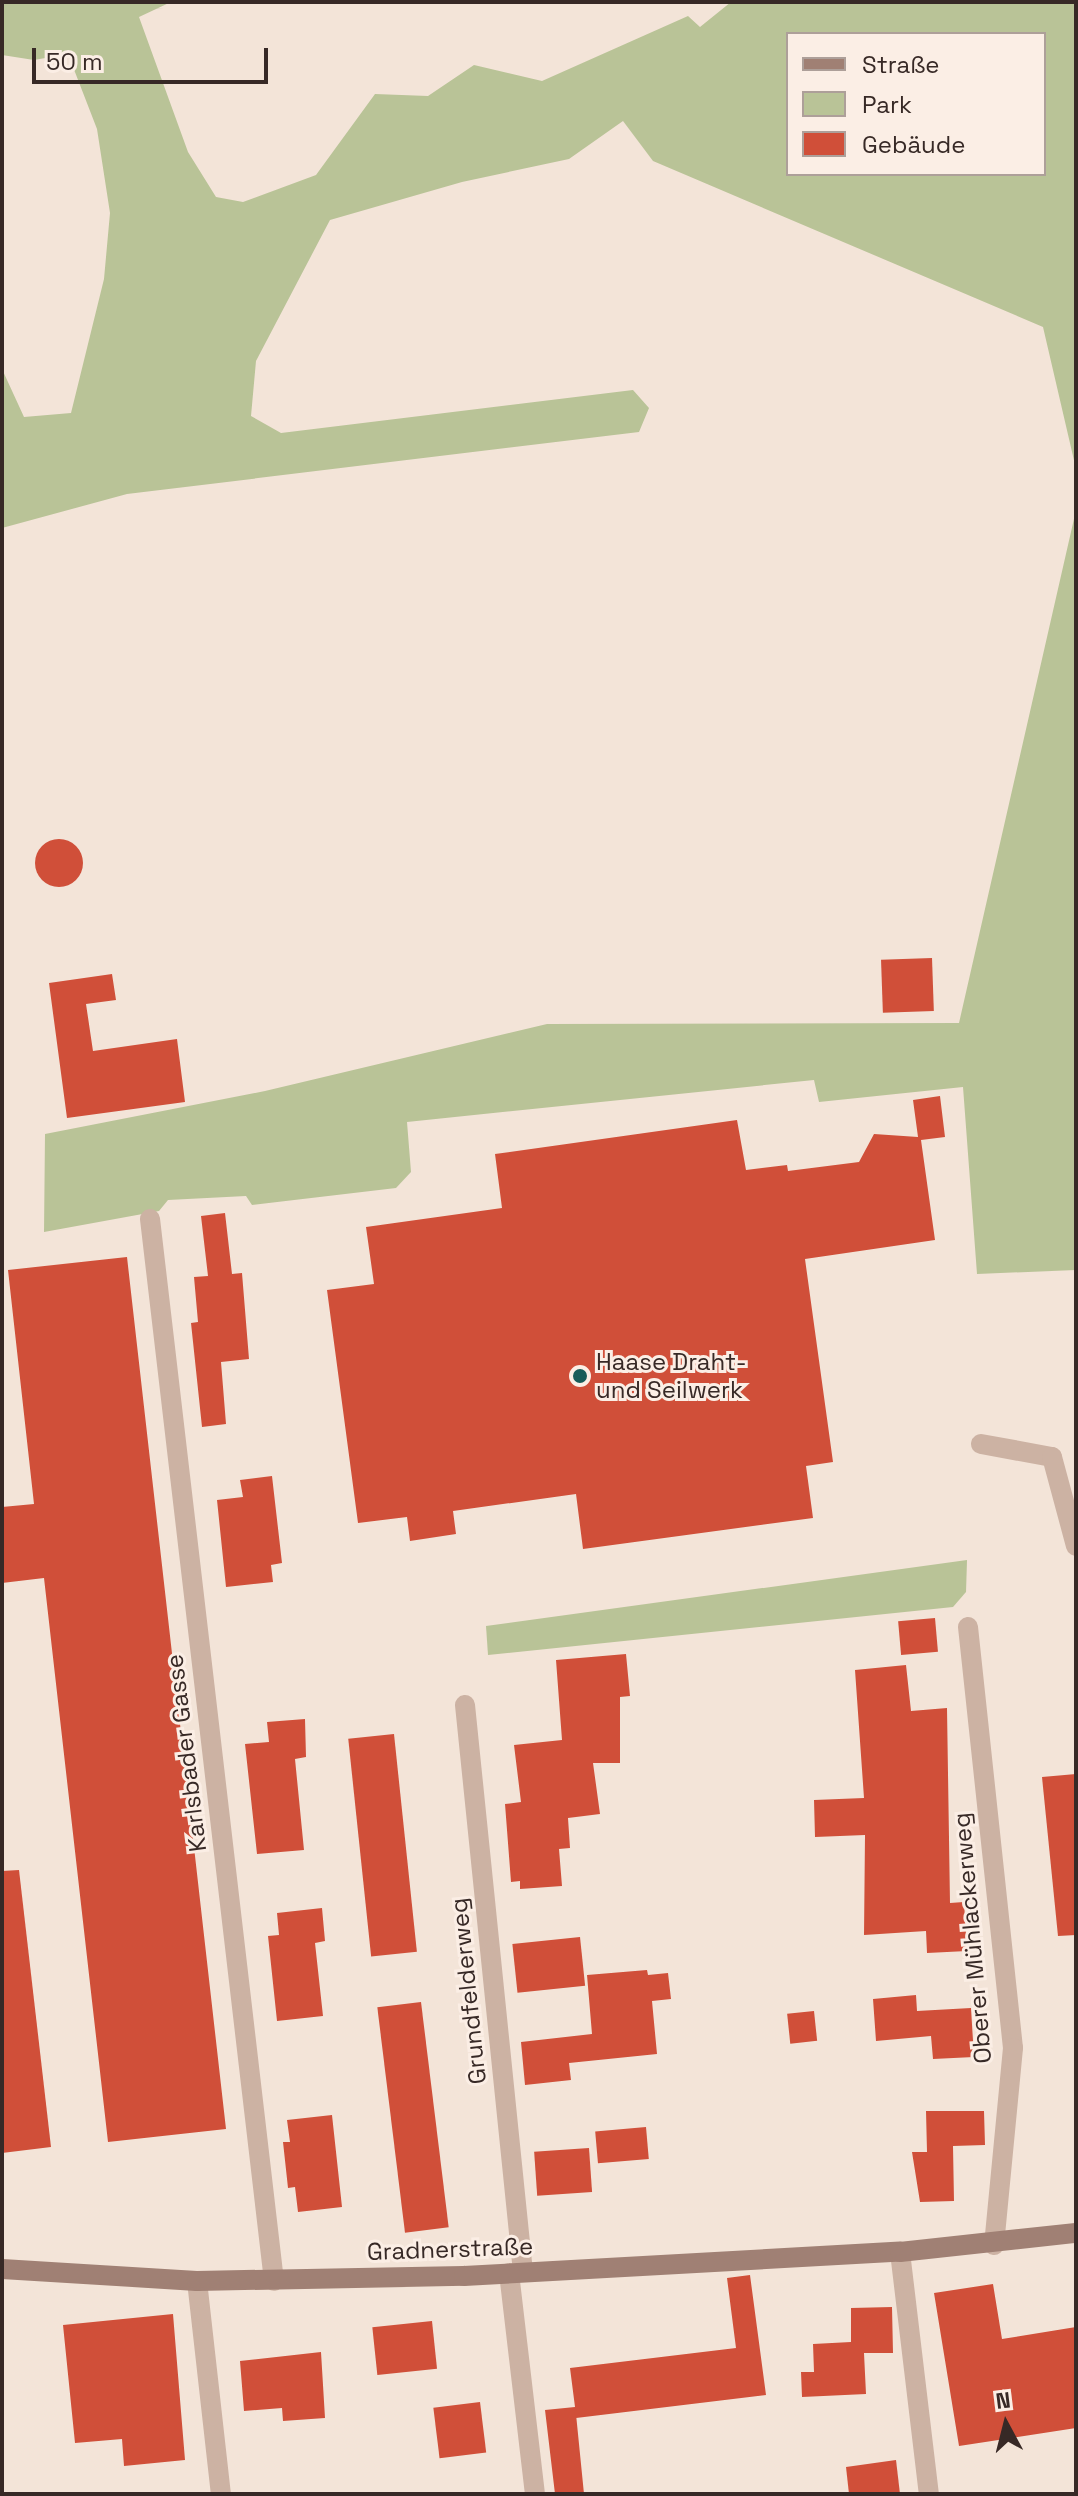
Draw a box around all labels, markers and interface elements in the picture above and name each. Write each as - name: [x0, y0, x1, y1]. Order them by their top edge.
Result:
- scale bar: [36, 32, 272, 82]
- legend: [786, 32, 1046, 176]
- text: 50 m: [46, 46, 103, 77]
- text: Straße: [862, 49, 939, 80]
- text: Park: [862, 89, 912, 120]
- text: Gebäude: [862, 129, 965, 160]
- place label: Haase Draht- und Seilwerk: [596, 1348, 747, 1404]
- marker: Haase Draht- und Seilwerk: [571, 1367, 589, 1385]
- street label: Karlsbader Gasse: [160, 1653, 212, 1853]
- street label: Oberer Mühlackerweg: [947, 1811, 997, 2065]
- street label: Grundfelderweg: [444, 1896, 492, 2086]
- street label: Gradnerstraße: [366, 2232, 534, 2266]
- north arrow: [966, 2384, 1046, 2464]
- text: N: [994, 2385, 1012, 2415]

